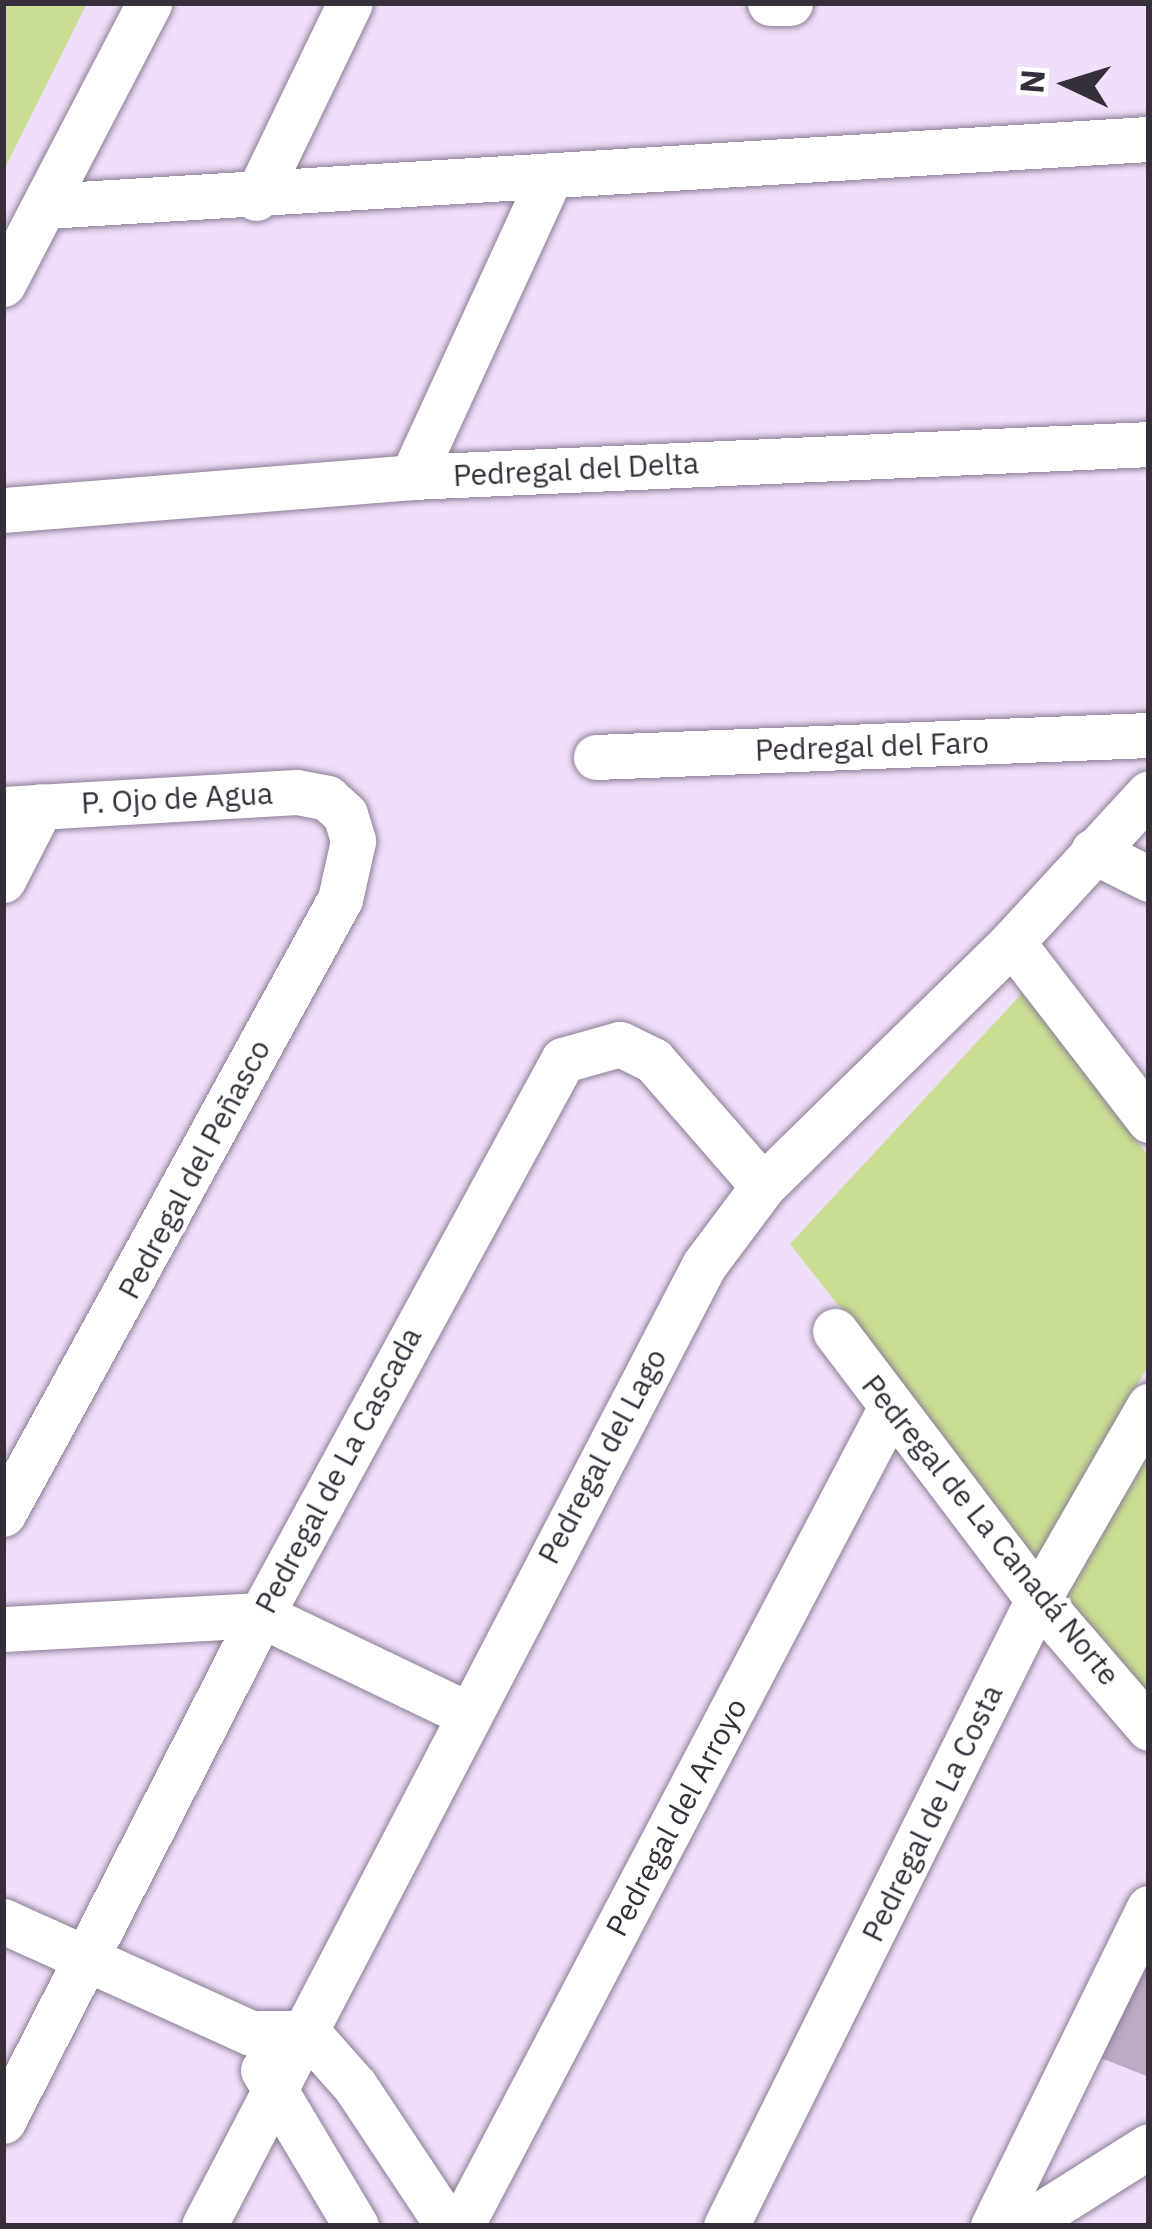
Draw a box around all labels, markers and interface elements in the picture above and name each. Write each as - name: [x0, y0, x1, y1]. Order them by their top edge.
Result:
- north arrow: [1008, 24, 1128, 144]
- text: N: [1009, 68, 1054, 95]
- street label: Pedregal del Delta: [452, 445, 700, 493]
- street label: Pedregal del Faro: [754, 724, 990, 768]
- street label: P. Ojo de Agua: [80, 775, 274, 821]
- street label: Pedregal del Peñasco: [110, 1033, 278, 1305]
- street label: Pedregal de La Cascada: [247, 1321, 429, 1619]
- street label: Pedregal del Lago: [530, 1342, 674, 1570]
- street label: Pedregal de La Canadá Norte: [855, 1367, 1127, 1693]
- street label: Pedregal de La Costa: [854, 1679, 1010, 1947]
- street label: Pedregal del Arroyo: [598, 1692, 754, 1942]

